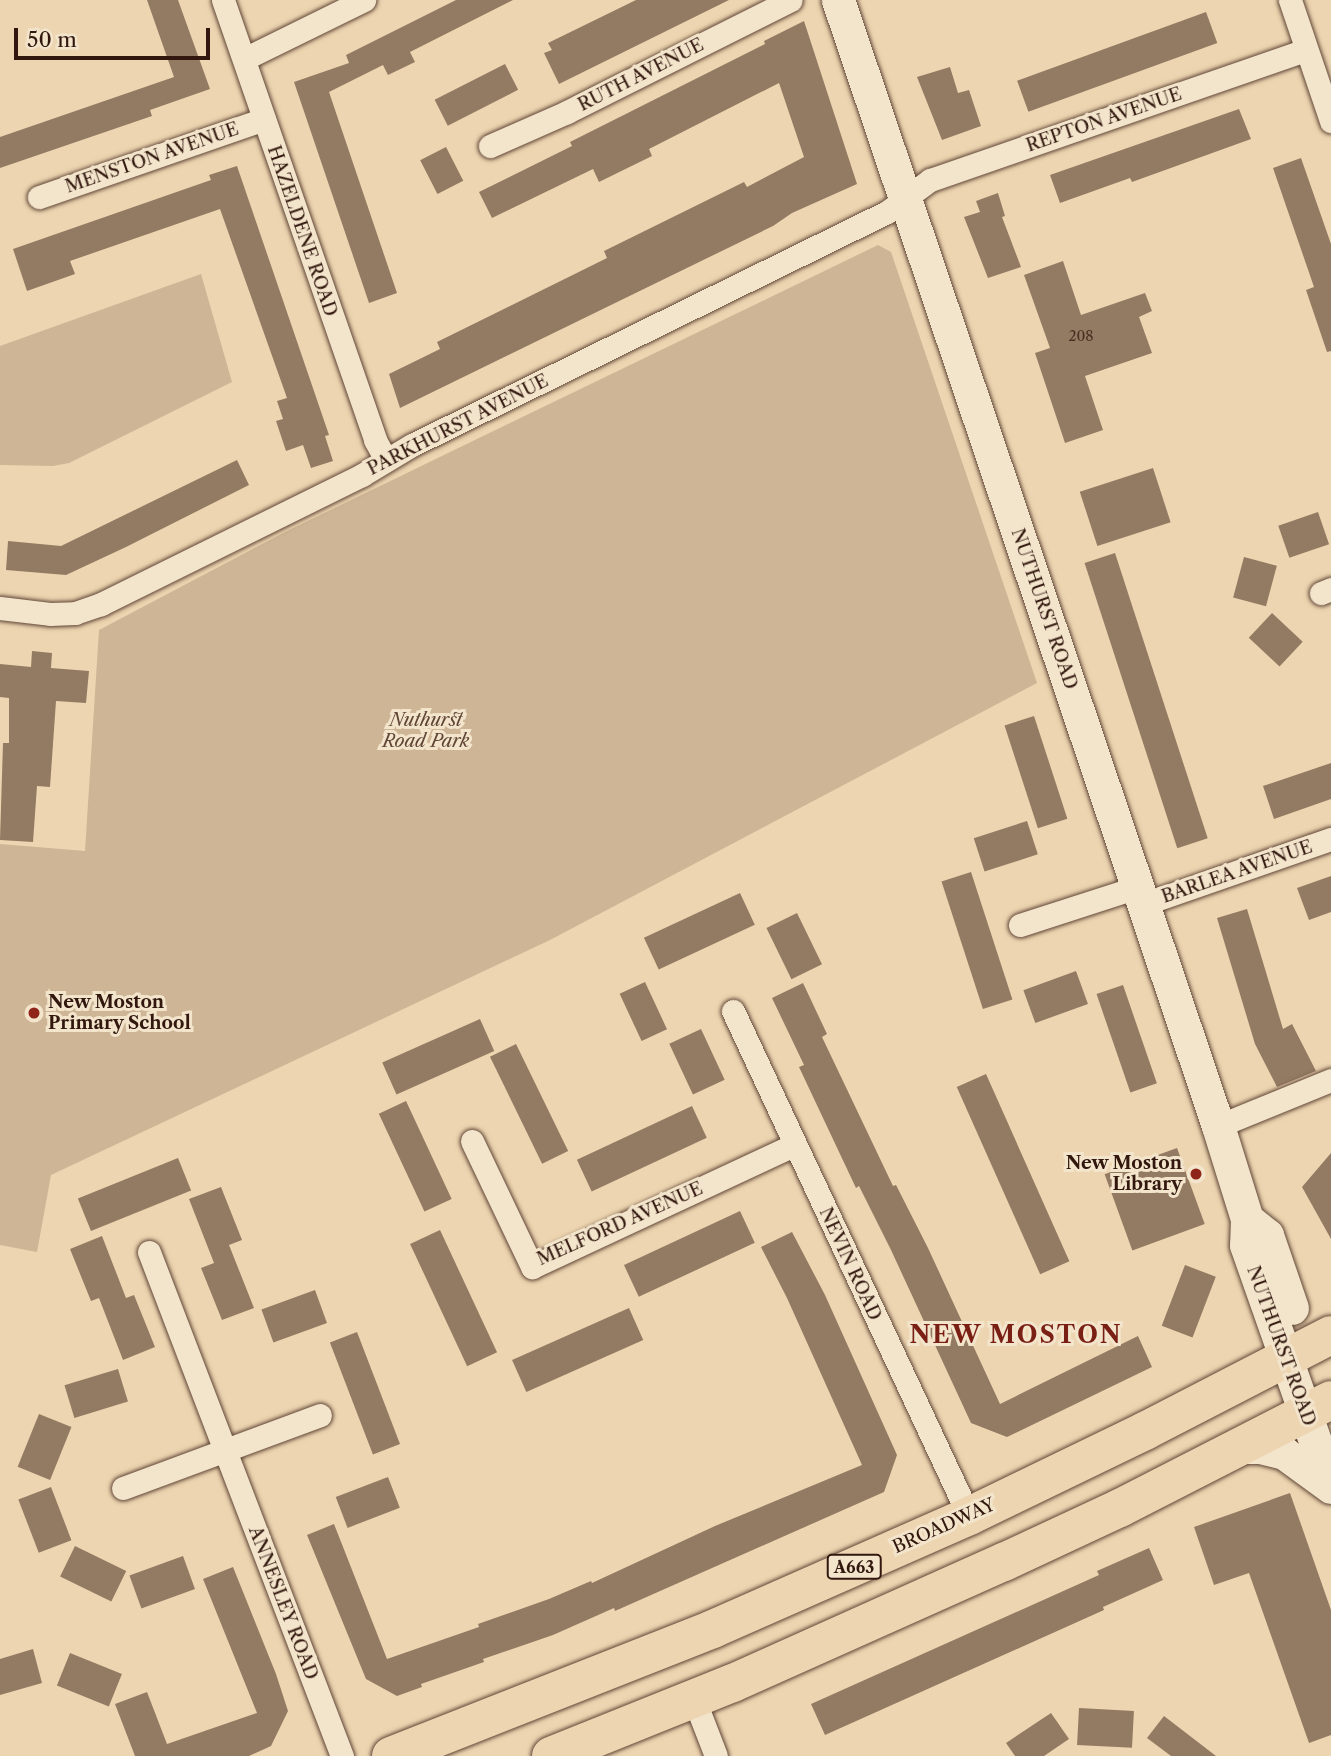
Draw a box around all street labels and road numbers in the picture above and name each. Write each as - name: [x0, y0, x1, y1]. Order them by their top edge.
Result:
- street label: RUTH AVENUE: [574, 34, 708, 116]
- street label: REPTON AVENUE: [1023, 83, 1185, 157]
- street label: MENSTON AVENUE: [62, 118, 242, 198]
- street label: HAZELDENE ROAD: [263, 143, 341, 319]
- street label: PARKHURST AVENUE: [363, 370, 553, 480]
- street label: NUTHURST ROAD: [1006, 526, 1082, 692]
- street label: BARLEA AVENUE: [1158, 836, 1316, 908]
- street label: MELFORD AVENUE: [533, 1178, 707, 1270]
- street label: NEVIN ROAD: [814, 1204, 886, 1324]
- street label: NUTHURST ROAD: [1242, 1263, 1320, 1429]
- street label: BROADWAY: [889, 1494, 999, 1558]
- street label: ANNESLEY ROAD: [244, 1523, 322, 1683]
- road number: A663: [826, 1554, 882, 1580]

